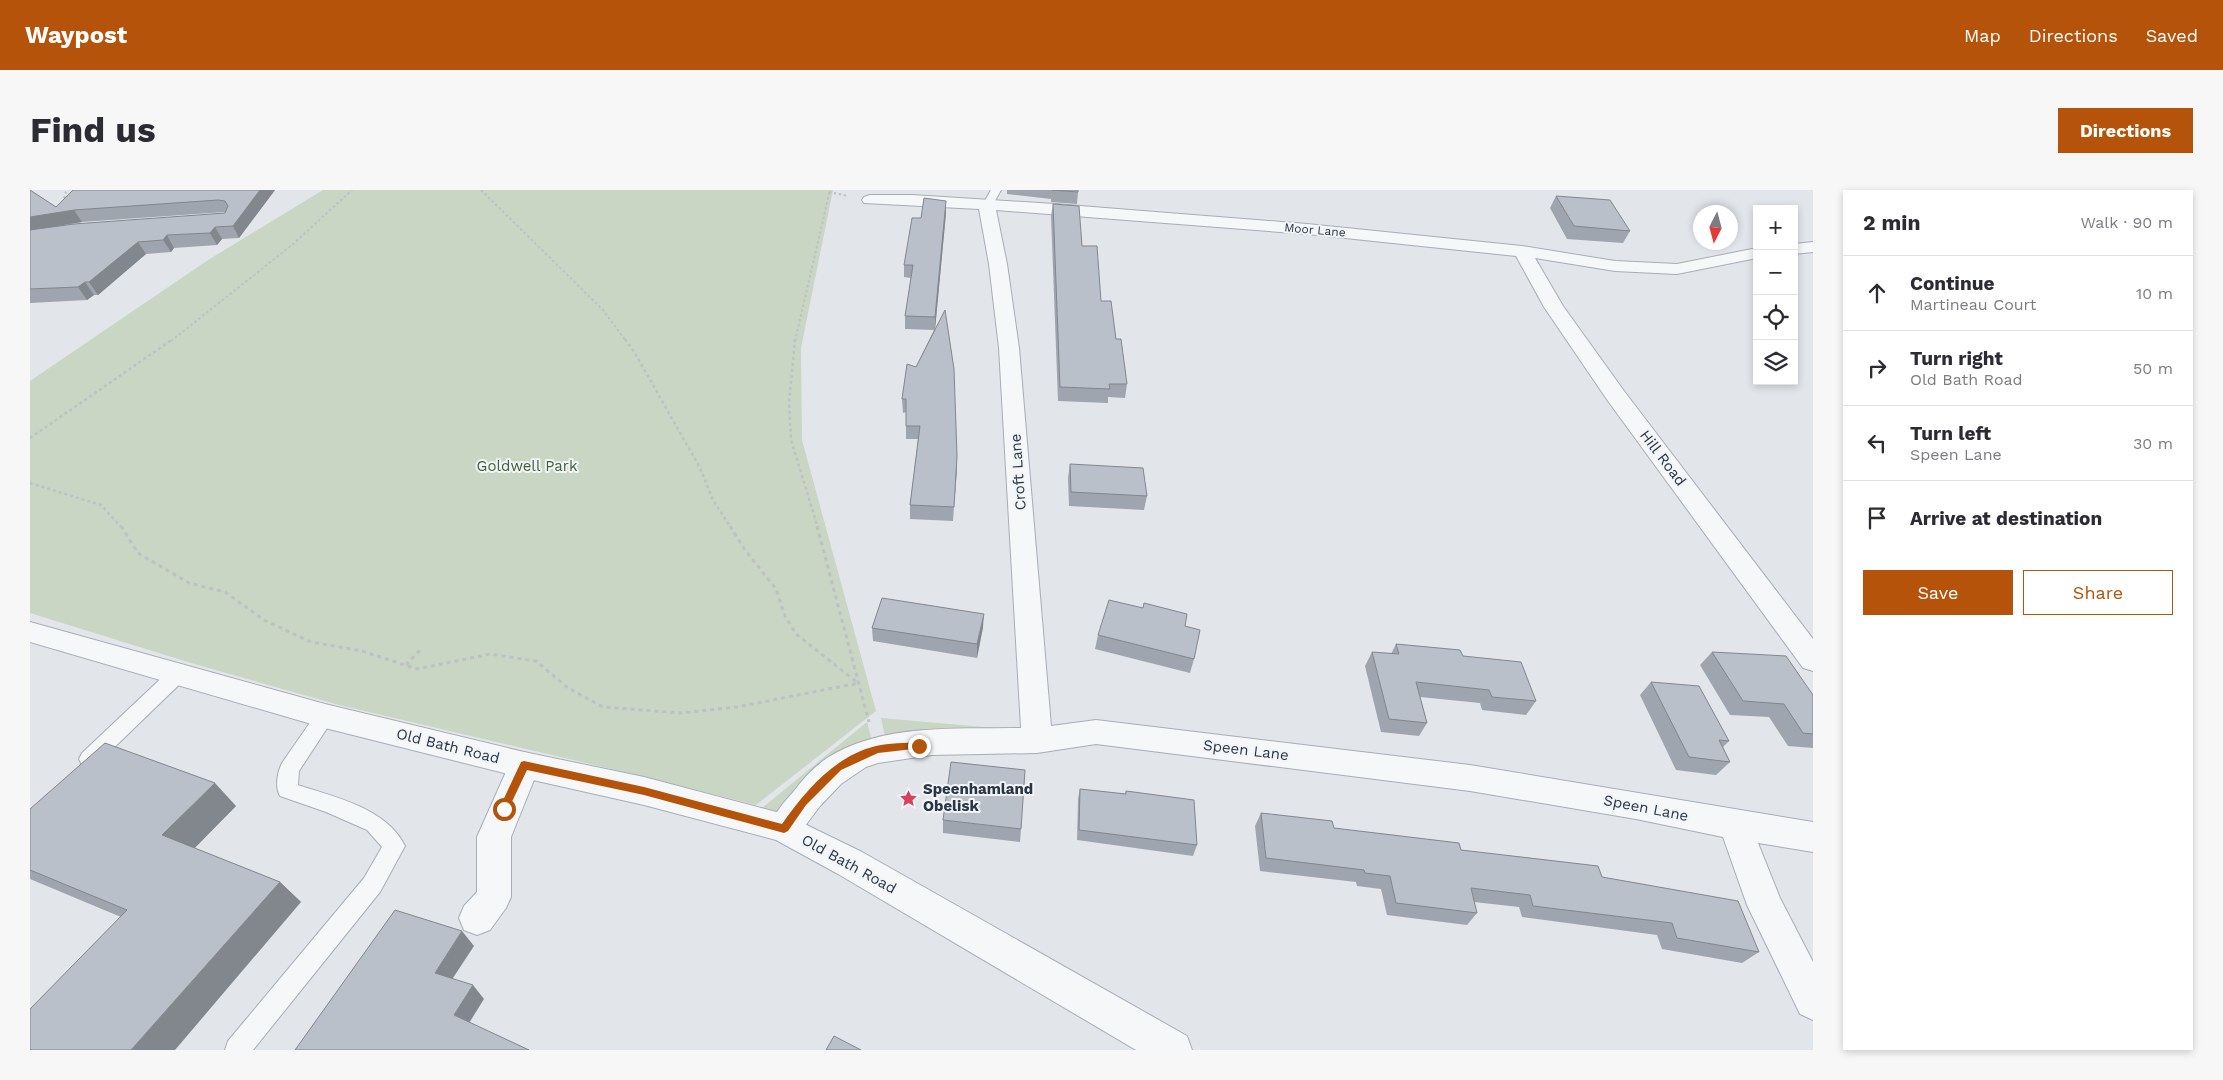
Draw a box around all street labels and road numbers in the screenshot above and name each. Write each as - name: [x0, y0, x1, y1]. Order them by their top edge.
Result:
- street label: Moor Lane: [1284, 220, 1346, 240]
- street label: Hill Road: [1636, 426, 1690, 490]
- street label: Croft Lane: [1006, 433, 1030, 511]
- street label: Old Bath Road: [395, 724, 501, 768]
- street label: Speen Lane: [1202, 736, 1290, 764]
- street label: Speen Lane: [1602, 791, 1690, 825]
- street label: Old Bath Road: [798, 831, 900, 897]

